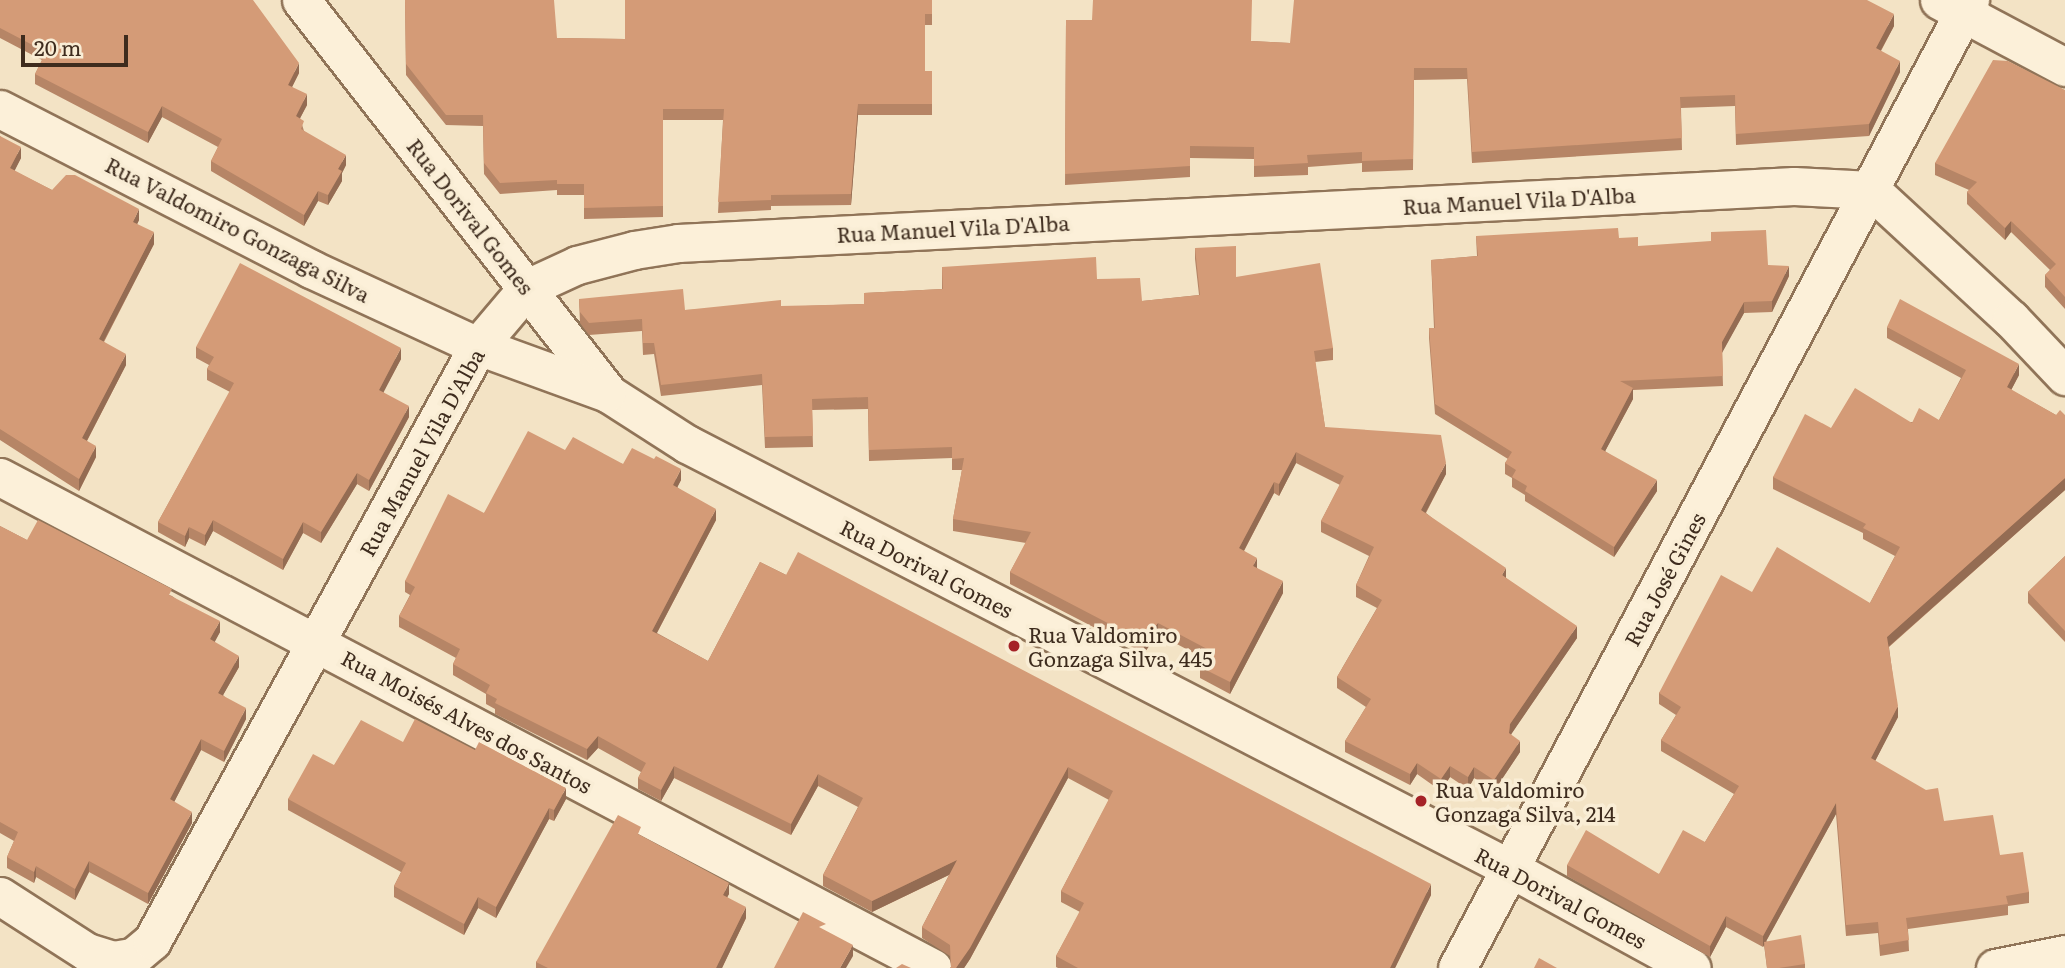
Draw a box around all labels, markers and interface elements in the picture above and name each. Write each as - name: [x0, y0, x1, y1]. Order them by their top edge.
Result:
- scale bar: [24, 21, 131, 65]
- text: 20 m: [34, 31, 81, 62]
- street label: Rua Dorival Gomes: [402, 133, 540, 299]
- street label: Rua Valdomiro Gonzaga Silva: [102, 151, 374, 307]
- street label: Rua Manuel Vila D'Alba: [1402, 181, 1636, 219]
- street label: Rua Manuel Vila D'Alba: [836, 209, 1070, 247]
- street label: Rua Manuel Vila D'Alba: [353, 344, 489, 560]
- street label: Rua José Gines: [1618, 508, 1710, 650]
- street label: Rua Dorival Gomes: [836, 514, 1018, 622]
- place label: Rua Valdomiro Gonzaga Silva, 445: [1028, 621, 1213, 671]
- marker: Rua Valdomiro Gonzaga Silva, 445: [1006, 638, 1022, 654]
- street label: Rua Moisés Alves dos Santos: [338, 644, 596, 798]
- place label: Rua Valdomiro Gonzaga Silva, 214: [1435, 776, 1616, 826]
- marker: Rua Valdomiro Gonzaga Silva, 214: [1413, 793, 1429, 809]
- street label: Rua Dorival Gomes: [1471, 841, 1651, 953]

